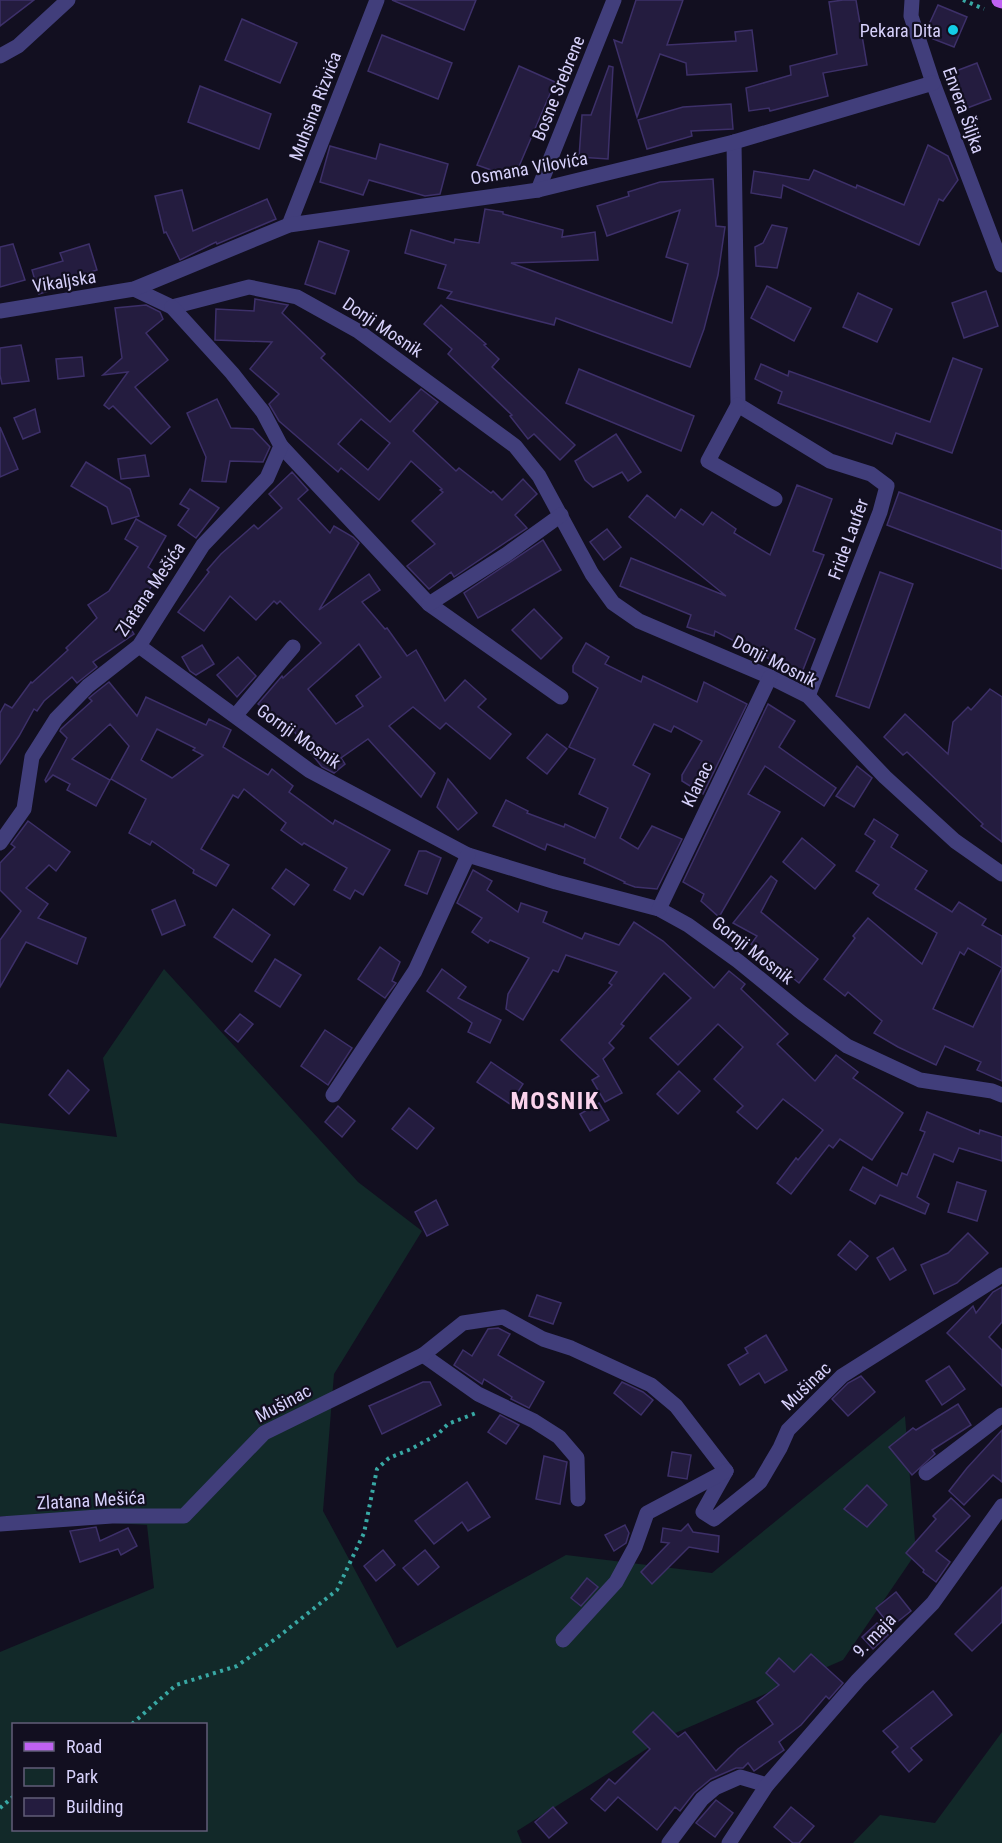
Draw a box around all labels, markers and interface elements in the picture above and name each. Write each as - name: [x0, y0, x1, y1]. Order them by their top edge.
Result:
- place label: Pekara Dita: [860, 20, 941, 41]
- marker: Pekara Dita: [946, 23, 960, 37]
- street label: Bosne Srebrene: [527, 32, 589, 144]
- street label: Muhsina Rizvića: [285, 48, 345, 164]
- street label: Envera Šiljka: [939, 64, 989, 156]
- street label: Osmana Vilovića: [469, 147, 589, 189]
- street label: Vikaljska: [31, 266, 97, 296]
- street label: Donji Mosnik: [339, 293, 427, 361]
- street label: Fride Laufer: [824, 495, 873, 582]
- street label: Zlatana Mešića: [111, 538, 189, 640]
- street label: Donji Mosnik: [729, 631, 821, 691]
- street label: Gornji Mosnik: [253, 699, 345, 773]
- street label: Klanac: [677, 758, 717, 810]
- street label: Gornji Mosnik: [708, 912, 798, 988]
- district label: MOSNIK: [510, 1087, 600, 1115]
- street label: Mušinac: [777, 1358, 835, 1414]
- street label: Mušinac: [251, 1380, 315, 1426]
- street label: Zlatana Mešića: [36, 1487, 146, 1513]
- street label: 9. maja: [848, 1609, 900, 1661]
- legend: [12, 1723, 207, 1831]
- text: Road: [66, 1736, 102, 1757]
- text: Park: [66, 1766, 98, 1787]
- text: Building: [66, 1796, 123, 1817]

